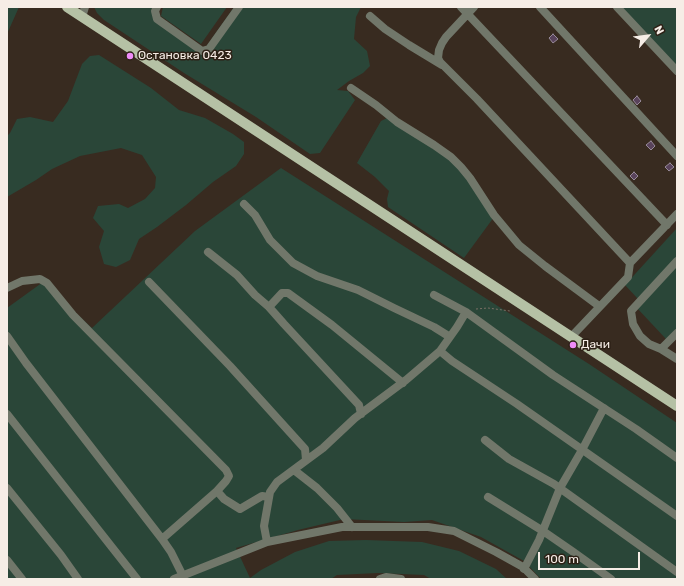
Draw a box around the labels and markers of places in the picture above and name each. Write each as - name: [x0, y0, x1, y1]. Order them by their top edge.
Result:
- place label: Остановка 0423: [138, 49, 232, 63]
- marker: Остановка 0423: [125, 51, 135, 61]
- place label: Дачи: [581, 338, 610, 352]
- marker: Дачи: [568, 340, 578, 350]

